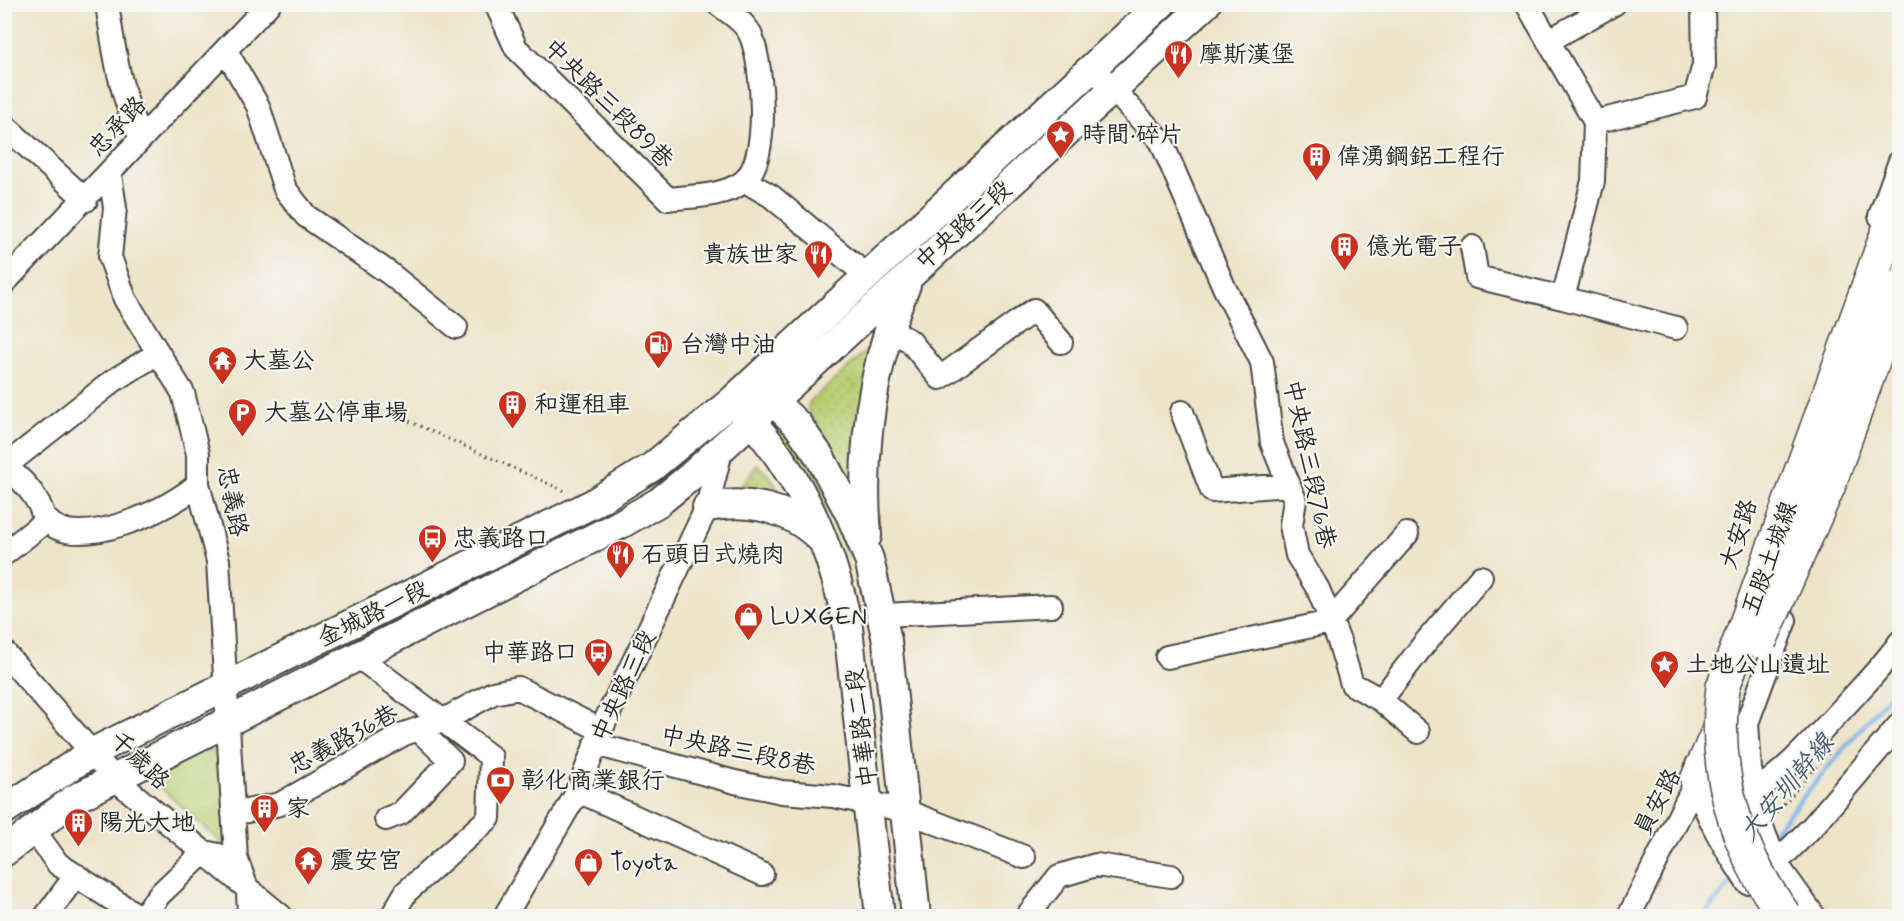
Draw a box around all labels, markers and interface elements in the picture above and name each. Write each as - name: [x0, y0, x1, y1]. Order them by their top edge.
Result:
- street label: 中央路三段89巷: [536, 32, 680, 176]
- restaurant icon: 摩斯漢堡: [1162, 38, 1194, 80]
- place label: 摩斯漢堡: [1199, 40, 1295, 71]
- street label: 忠承路: [82, 90, 154, 164]
- place icon: 時間·碎片: [1045, 118, 1077, 160]
- place label: 時間·碎片: [1082, 120, 1184, 151]
- building icon: 偉湧鋼鋁工程行: [1300, 140, 1332, 182]
- place label: 偉湧鋼鋁工程行: [1337, 142, 1505, 173]
- street label: 中央路三段: [909, 174, 1019, 278]
- building icon: 億光電子: [1329, 230, 1361, 272]
- place label: 億光電子: [1366, 232, 1462, 263]
- restaurant icon: 貴族世家: [803, 238, 835, 280]
- place label: 貴族世家: [702, 240, 798, 271]
- fuel station icon: 台灣中油: [643, 328, 675, 370]
- place label: 台灣中油: [680, 330, 776, 361]
- temple icon: 大墓公: [206, 344, 238, 386]
- place label: 大墓公: [243, 346, 315, 377]
- street label: 中央路三段76巷: [1276, 377, 1342, 552]
- building icon: 和運租車: [497, 388, 529, 430]
- place label: 和運租車: [534, 390, 630, 421]
- parking icon: 大墓公停車場: [227, 396, 259, 438]
- place label: 大墓公停車場: [264, 398, 408, 429]
- street label: 忠義路: [209, 463, 254, 540]
- street label: 大安路: [1714, 495, 1765, 573]
- street label: 五股土城線: [1735, 497, 1805, 620]
- bus stop icon: 忠義路口: [416, 522, 448, 564]
- place label: 忠義路口: [453, 524, 549, 555]
- restaurant icon: 石頭日式燒肉: [604, 538, 636, 580]
- place label: 石頭日式燒肉: [641, 540, 785, 571]
- street label: 金城路一段: [313, 574, 434, 655]
- shop icon: LUXGEN: [733, 600, 765, 642]
- place label: LUXGEN: [770, 602, 867, 633]
- street label: 中央路三段: [585, 626, 664, 748]
- bus stop icon: 中華路口: [583, 636, 615, 678]
- place label: 中華路口: [482, 638, 578, 669]
- place icon: 土地公山遺址: [1649, 648, 1681, 690]
- place label: 土地公山遺址: [1686, 650, 1830, 681]
- street label: 中華路二段: [840, 666, 885, 789]
- street label: 忠義路36巷: [283, 698, 404, 782]
- street label: 中央路三段8巷: [657, 720, 818, 783]
- street label: 千歲路: [102, 725, 176, 797]
- water label: 大安圳幹線: [1733, 726, 1844, 849]
- bank icon: 彰化商業銀行: [484, 764, 516, 806]
- street label: 員安路: [1628, 764, 1689, 842]
- place label: 彰化商業銀行: [521, 766, 665, 797]
- building icon: 家: [249, 792, 281, 834]
- place label: 家: [286, 794, 310, 825]
- building icon: 陽光大地: [62, 806, 94, 848]
- place label: 陽光大地: [99, 808, 195, 839]
- temple icon: 震安宮: [293, 844, 325, 886]
- place label: 震安宮: [330, 846, 402, 877]
- shop icon: Toyota: [573, 846, 605, 888]
- place label: Toyota: [610, 848, 678, 879]

